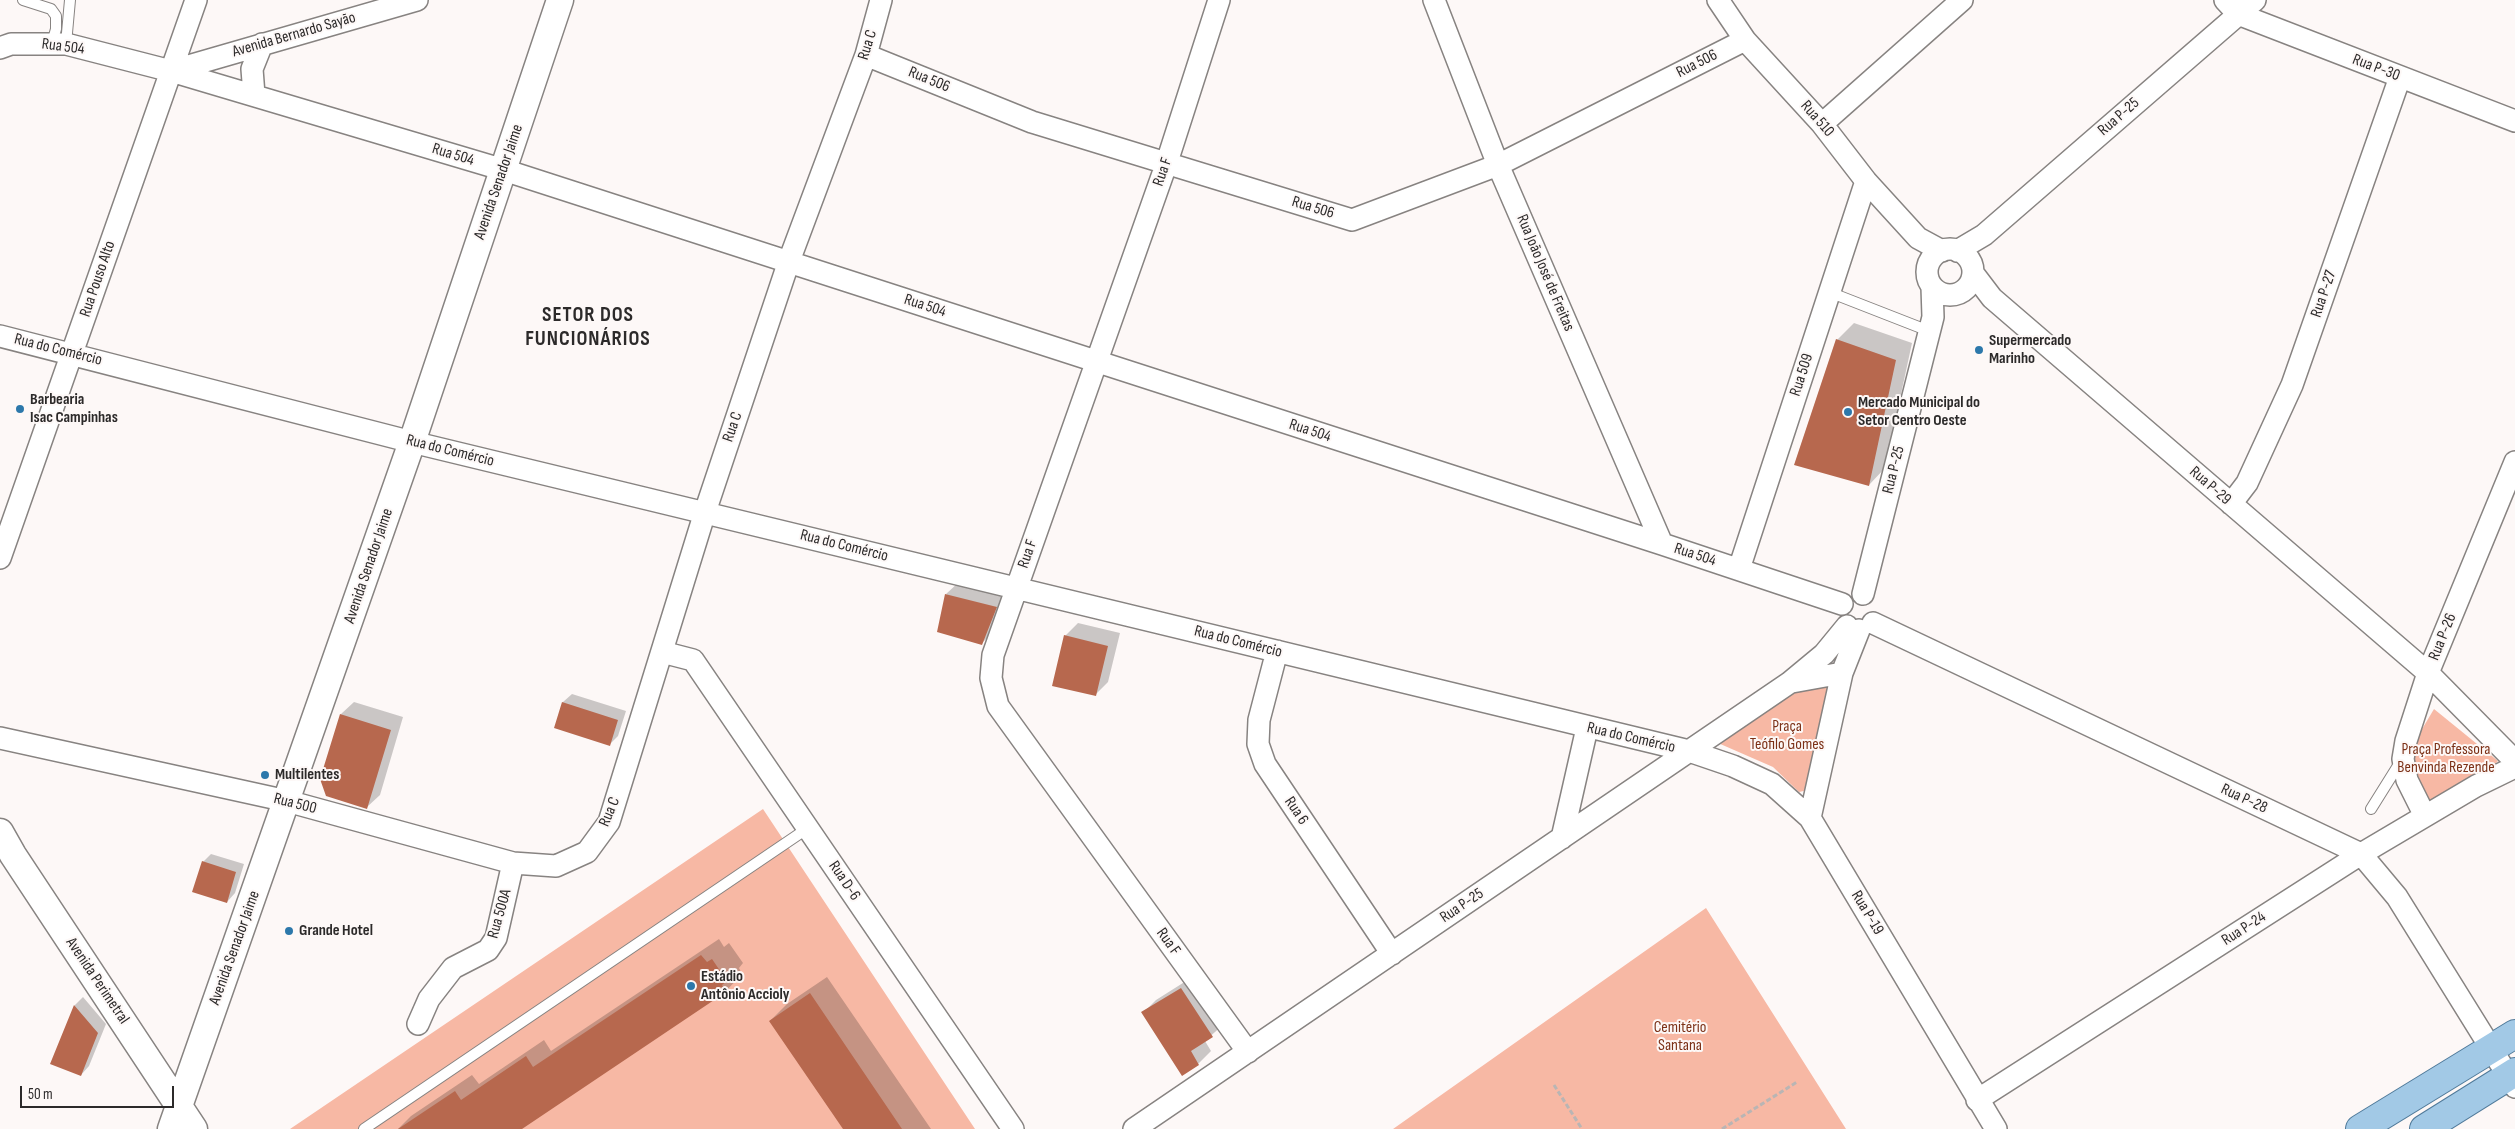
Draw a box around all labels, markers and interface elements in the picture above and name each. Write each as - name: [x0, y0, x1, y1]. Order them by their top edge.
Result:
- street label: Avenida Bernardo Sayão: [230, 8, 358, 62]
- street label: Rua C: [854, 28, 882, 62]
- street label: Rua 504: [40, 35, 86, 59]
- street label: Rua 506: [1673, 46, 1721, 82]
- street label: Rua P-30: [2350, 50, 2402, 86]
- street label: Rua 506: [905, 63, 953, 97]
- street label: Rua P-25: [2094, 94, 2144, 140]
- street label: Rua 510: [1796, 97, 1838, 141]
- street label: Avenida Senador Jaime: [470, 122, 528, 242]
- street label: Rua 504: [430, 140, 476, 170]
- street label: Rua F: [1149, 155, 1177, 189]
- street label: Rua 506: [1289, 192, 1337, 224]
- street label: Rua João José de Freitas: [1512, 212, 1578, 334]
- street label: Rua Pouso Alto: [76, 238, 120, 320]
- street label: Rua P-27: [2307, 268, 2341, 320]
- street label: Rua 504: [902, 290, 948, 322]
- district label: SETOR DOS FUNCIONÁRIOS: [524, 303, 652, 353]
- street label: Rua do Comércio: [12, 330, 104, 370]
- place label: Supermercado Marinho: [1989, 331, 2071, 369]
- marker: Supermercado Marinho: [1973, 344, 1985, 356]
- street label: Rua 509: [1786, 351, 1818, 399]
- place label: Barbearia Isac Campinhas: [30, 390, 118, 428]
- place label: Mercado Municipal do Setor Centro Oeste: [1858, 393, 1980, 431]
- marker: Barbearia Isac Campinhas: [14, 403, 26, 415]
- marker: Mercado Municipal do Setor Centro Oeste: [1842, 406, 1854, 418]
- street label: Rua C: [719, 409, 747, 445]
- street label: Rua 504: [1287, 415, 1333, 447]
- street label: Rua do Comércio: [404, 431, 496, 471]
- street label: Rua P-25: [1879, 444, 1909, 496]
- street label: Rua P-29: [2185, 463, 2235, 509]
- street label: Avenida Senador Jaime: [340, 506, 398, 626]
- street label: Rua do Comércio: [798, 526, 890, 566]
- street label: Rua F: [1014, 537, 1042, 571]
- street label: Rua 504: [1672, 539, 1718, 571]
- street label: Rua P-26: [2425, 611, 2461, 663]
- street label: Rua do Comércio: [1192, 622, 1284, 662]
- park label: Praça Teófilo Gomes: [1750, 717, 1824, 755]
- street label: Rua do Comércio: [1585, 719, 1677, 757]
- park label: Praça Professora Benvinda Rezende: [2397, 740, 2495, 778]
- place label: Multilentes: [275, 765, 339, 785]
- marker: Multilentes: [259, 769, 271, 781]
- street label: Rua P-28: [2218, 780, 2270, 818]
- street label: Rua 500: [272, 789, 318, 819]
- street label: Rua 6: [1280, 793, 1312, 829]
- street label: Rua C: [595, 794, 625, 830]
- street label: Rua D-6: [824, 858, 864, 904]
- street label: Rua P-25: [1437, 884, 1487, 928]
- street label: Rua 500A: [484, 887, 516, 941]
- street label: Rua P-19: [1846, 887, 1888, 939]
- street label: Avenida Senador Jaime: [205, 888, 265, 1008]
- street label: Rua P-24: [2218, 908, 2270, 950]
- place label: Grande Hotel: [299, 921, 373, 941]
- marker: Grande Hotel: [283, 925, 295, 937]
- street label: Rua F: [1152, 925, 1184, 959]
- street label: Avenida Perimetral: [61, 934, 133, 1028]
- place label: Estádio Antônio Accioly: [701, 967, 789, 1005]
- marker: Estádio Antônio Accioly: [685, 980, 697, 992]
- park label: Cemitério Santana: [1654, 1018, 1706, 1056]
- scale bar: [22, 1076, 176, 1108]
- text: 50 m: [28, 1085, 53, 1104]

